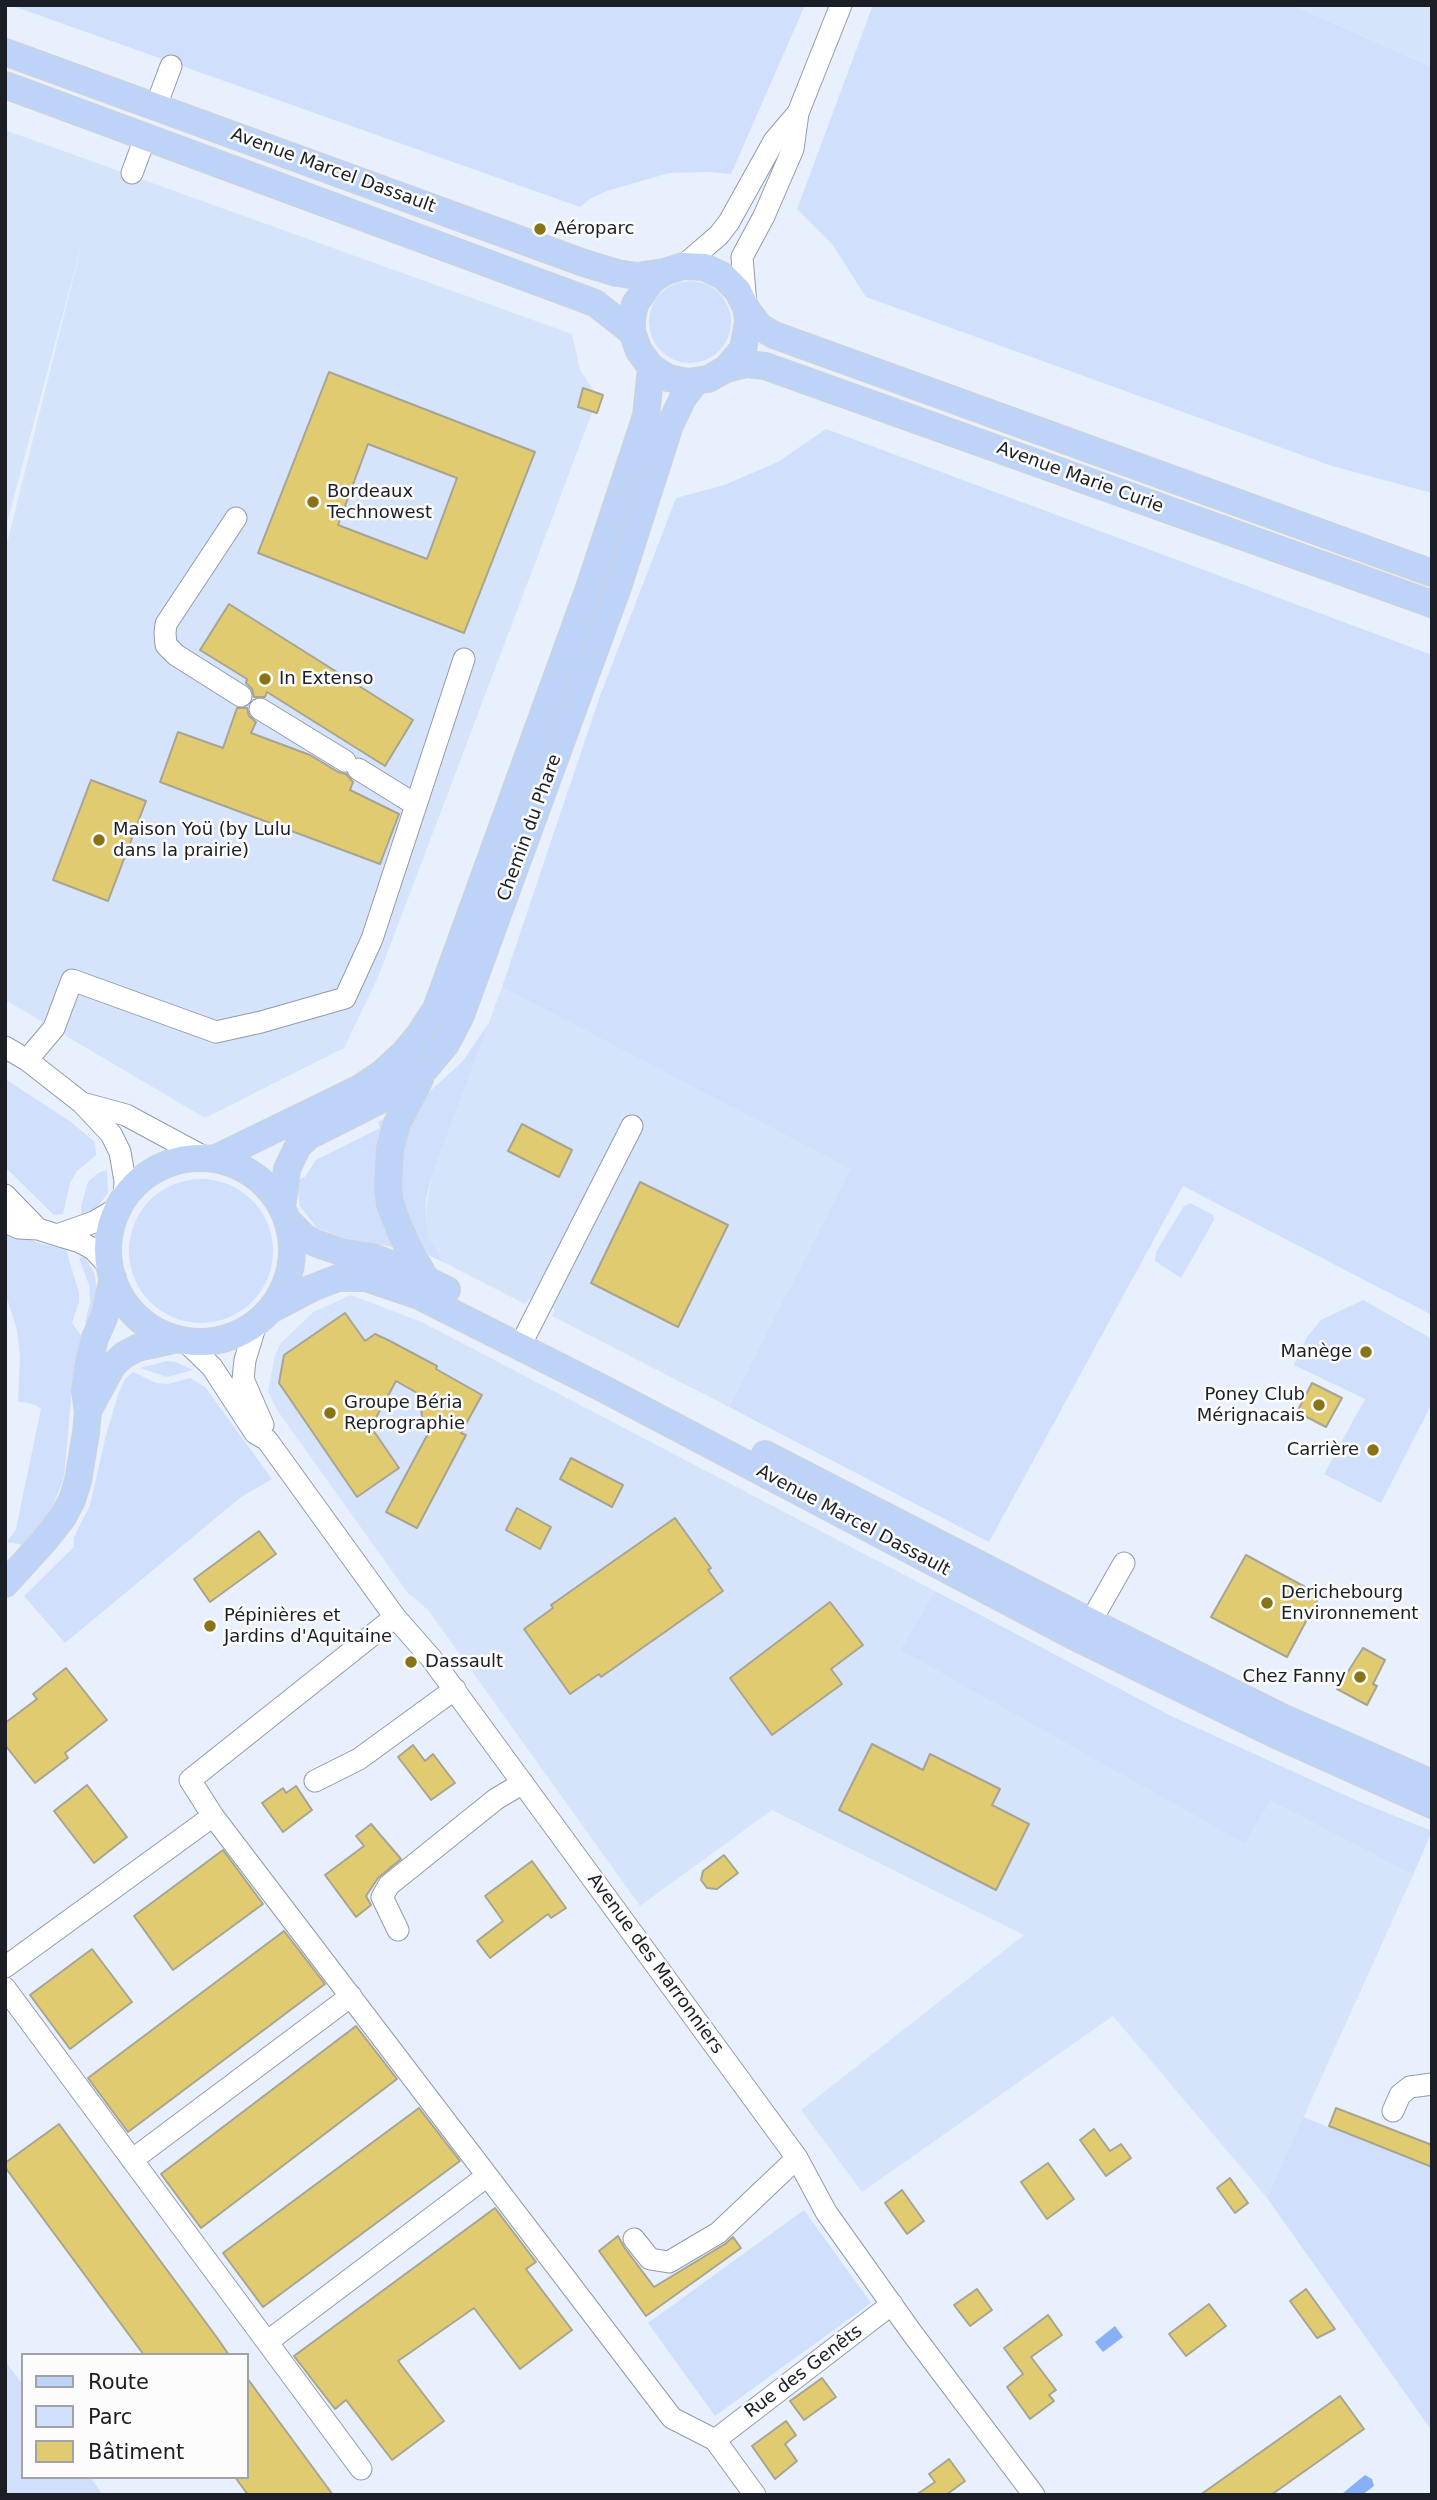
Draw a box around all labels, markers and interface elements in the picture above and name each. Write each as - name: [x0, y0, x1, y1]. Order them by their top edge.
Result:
- street label: Avenue Marcel Dassault: [228, 124, 438, 218]
- place label: Aéroparc: [554, 218, 634, 240]
- marker: Aéroparc: [532, 221, 548, 237]
- street label: Avenue Marie Curie: [994, 438, 1166, 518]
- place label: Bordeaux Technowest: [327, 481, 432, 524]
- marker: Bordeaux Technowest: [305, 494, 321, 510]
- place label: In Extenso: [279, 668, 373, 690]
- marker: In Extenso: [257, 671, 273, 687]
- street label: Chemin du Phare: [493, 752, 567, 904]
- place label: Maison Yoü (by Lulu dans la prairie): [113, 819, 291, 862]
- marker: Maison Yoü (by Lulu dans la prairie): [91, 832, 107, 848]
- place label: Manège: [1280, 1341, 1352, 1363]
- marker: Manège: [1358, 1344, 1374, 1360]
- place label: Poney Club Mérignacais: [1197, 1384, 1305, 1426]
- place label: Groupe Béria Reprographie: [344, 1392, 465, 1434]
- marker: Poney Club Mérignacais: [1311, 1397, 1327, 1413]
- marker: Groupe Béria Reprographie: [322, 1405, 338, 1421]
- place label: Carrière: [1287, 1439, 1359, 1461]
- marker: Carrière: [1365, 1442, 1381, 1458]
- street label: Avenue Marcel Dassault: [753, 1461, 953, 1581]
- place label: Derichebourg Environnement: [1281, 1582, 1418, 1624]
- marker: Derichebourg Environnement: [1259, 1595, 1275, 1611]
- place label: Pépinières et Jardins d'Aquitaine: [224, 1605, 392, 1648]
- marker: Pépinières et Jardins d'Aquitaine: [202, 1618, 218, 1634]
- place label: Dassault: [425, 1651, 503, 1673]
- marker: Dassault: [403, 1654, 419, 1670]
- place label: Chez Fanny: [1243, 1666, 1346, 1688]
- marker: Chez Fanny: [1352, 1669, 1368, 1685]
- street label: Avenue des Marronniers: [582, 1870, 728, 2058]
- street label: Rue des Genêts: [741, 2321, 867, 2423]
- legend: [21, 2353, 248, 2479]
- text: Route: [88, 2370, 149, 2394]
- text: Parc: [88, 2405, 132, 2429]
- text: Bâtiment: [88, 2440, 184, 2464]

